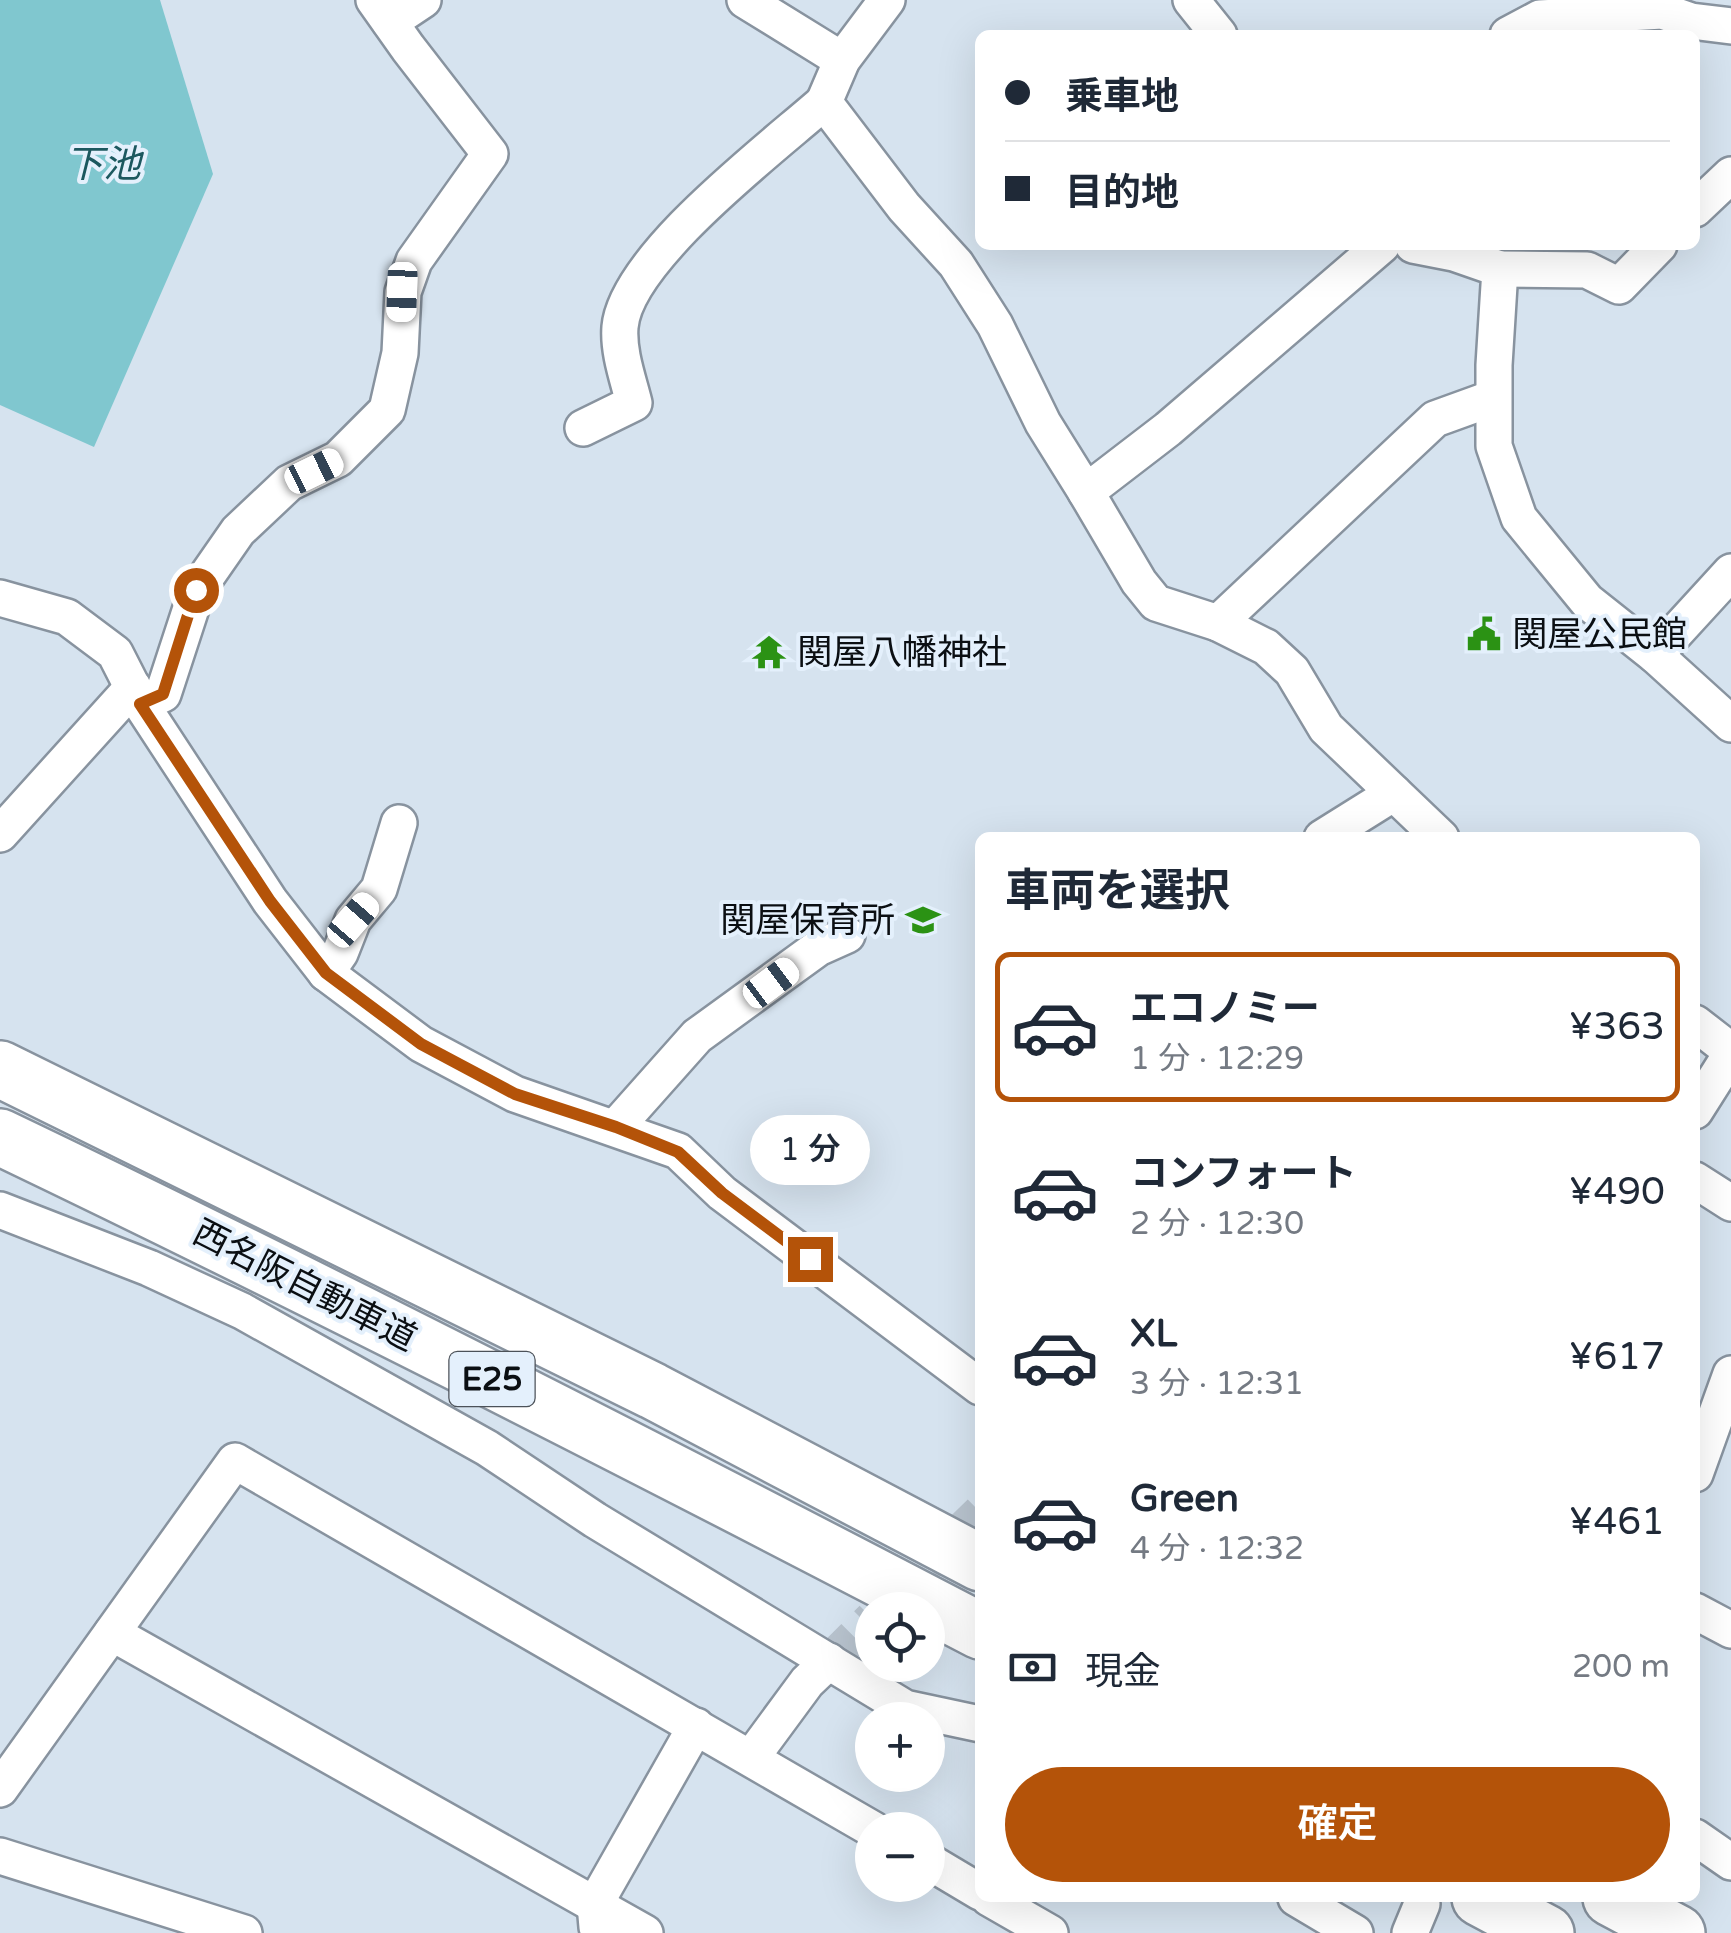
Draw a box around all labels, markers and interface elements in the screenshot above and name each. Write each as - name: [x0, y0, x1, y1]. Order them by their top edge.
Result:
- text: 乗車地: [1065, 74, 1179, 120]
- water label: 下池: [65, 142, 145, 188]
- text: 目的地: [1065, 170, 1179, 216]
- car: [386, 261, 418, 323]
- car: [280, 444, 348, 498]
- route start: [174, 568, 219, 613]
- place label: 関屋公民館: [1512, 614, 1687, 656]
- public building icon: 関屋公民館: [1465, 615, 1503, 653]
- place label: 関屋八幡神社: [797, 632, 1007, 674]
- temple icon: 関屋八幡神社: [750, 633, 788, 671]
- text: 車両を選択: [1005, 865, 1230, 919]
- car: [322, 888, 384, 952]
- place label: 関屋保育所: [720, 900, 895, 942]
- school or university icon: 関屋保育所: [904, 901, 942, 939]
- car: [738, 953, 804, 1013]
- icon: car: [1010, 982, 1100, 1072]
- text: エコノミー: [1130, 986, 1320, 1032]
- text: ¥363: [1568, 1004, 1665, 1050]
- text: 1 分 · 12:29: [1130, 1040, 1304, 1078]
- callout: 1 分: [750, 1114, 870, 1184]
- text: 1 分: [780, 1131, 840, 1169]
- icon: car: [1010, 1147, 1100, 1237]
- text: コンフォート: [1130, 1151, 1357, 1197]
- text: ¥490: [1568, 1169, 1665, 1215]
- text: 2 分 · 12:30: [1130, 1205, 1304, 1243]
- street label: 西名阪自動車道: [186, 1212, 423, 1360]
- route end: [788, 1237, 833, 1282]
- text: XL: [1130, 1311, 1177, 1357]
- icon: car: [1010, 1312, 1100, 1402]
- text: ¥617: [1568, 1334, 1665, 1380]
- road number: E25: [450, 1352, 534, 1406]
- text: 3 分 · 12:31: [1130, 1365, 1304, 1403]
- text: Green: [1130, 1476, 1239, 1522]
- icon: car: [1010, 1477, 1100, 1567]
- text: ¥461: [1568, 1499, 1665, 1545]
- text: 4 分 · 12:32: [1130, 1530, 1304, 1568]
- map controls: [855, 1592, 945, 1902]
- button: locate: [855, 1592, 945, 1682]
- icon: cash: [1005, 1640, 1060, 1695]
- text: 200 m: [1572, 1648, 1670, 1686]
- text: 現金: [1085, 1649, 1161, 1695]
- button: +: [855, 1702, 945, 1792]
- button: 確定: [1005, 1767, 1670, 1882]
- button: −: [855, 1812, 945, 1902]

